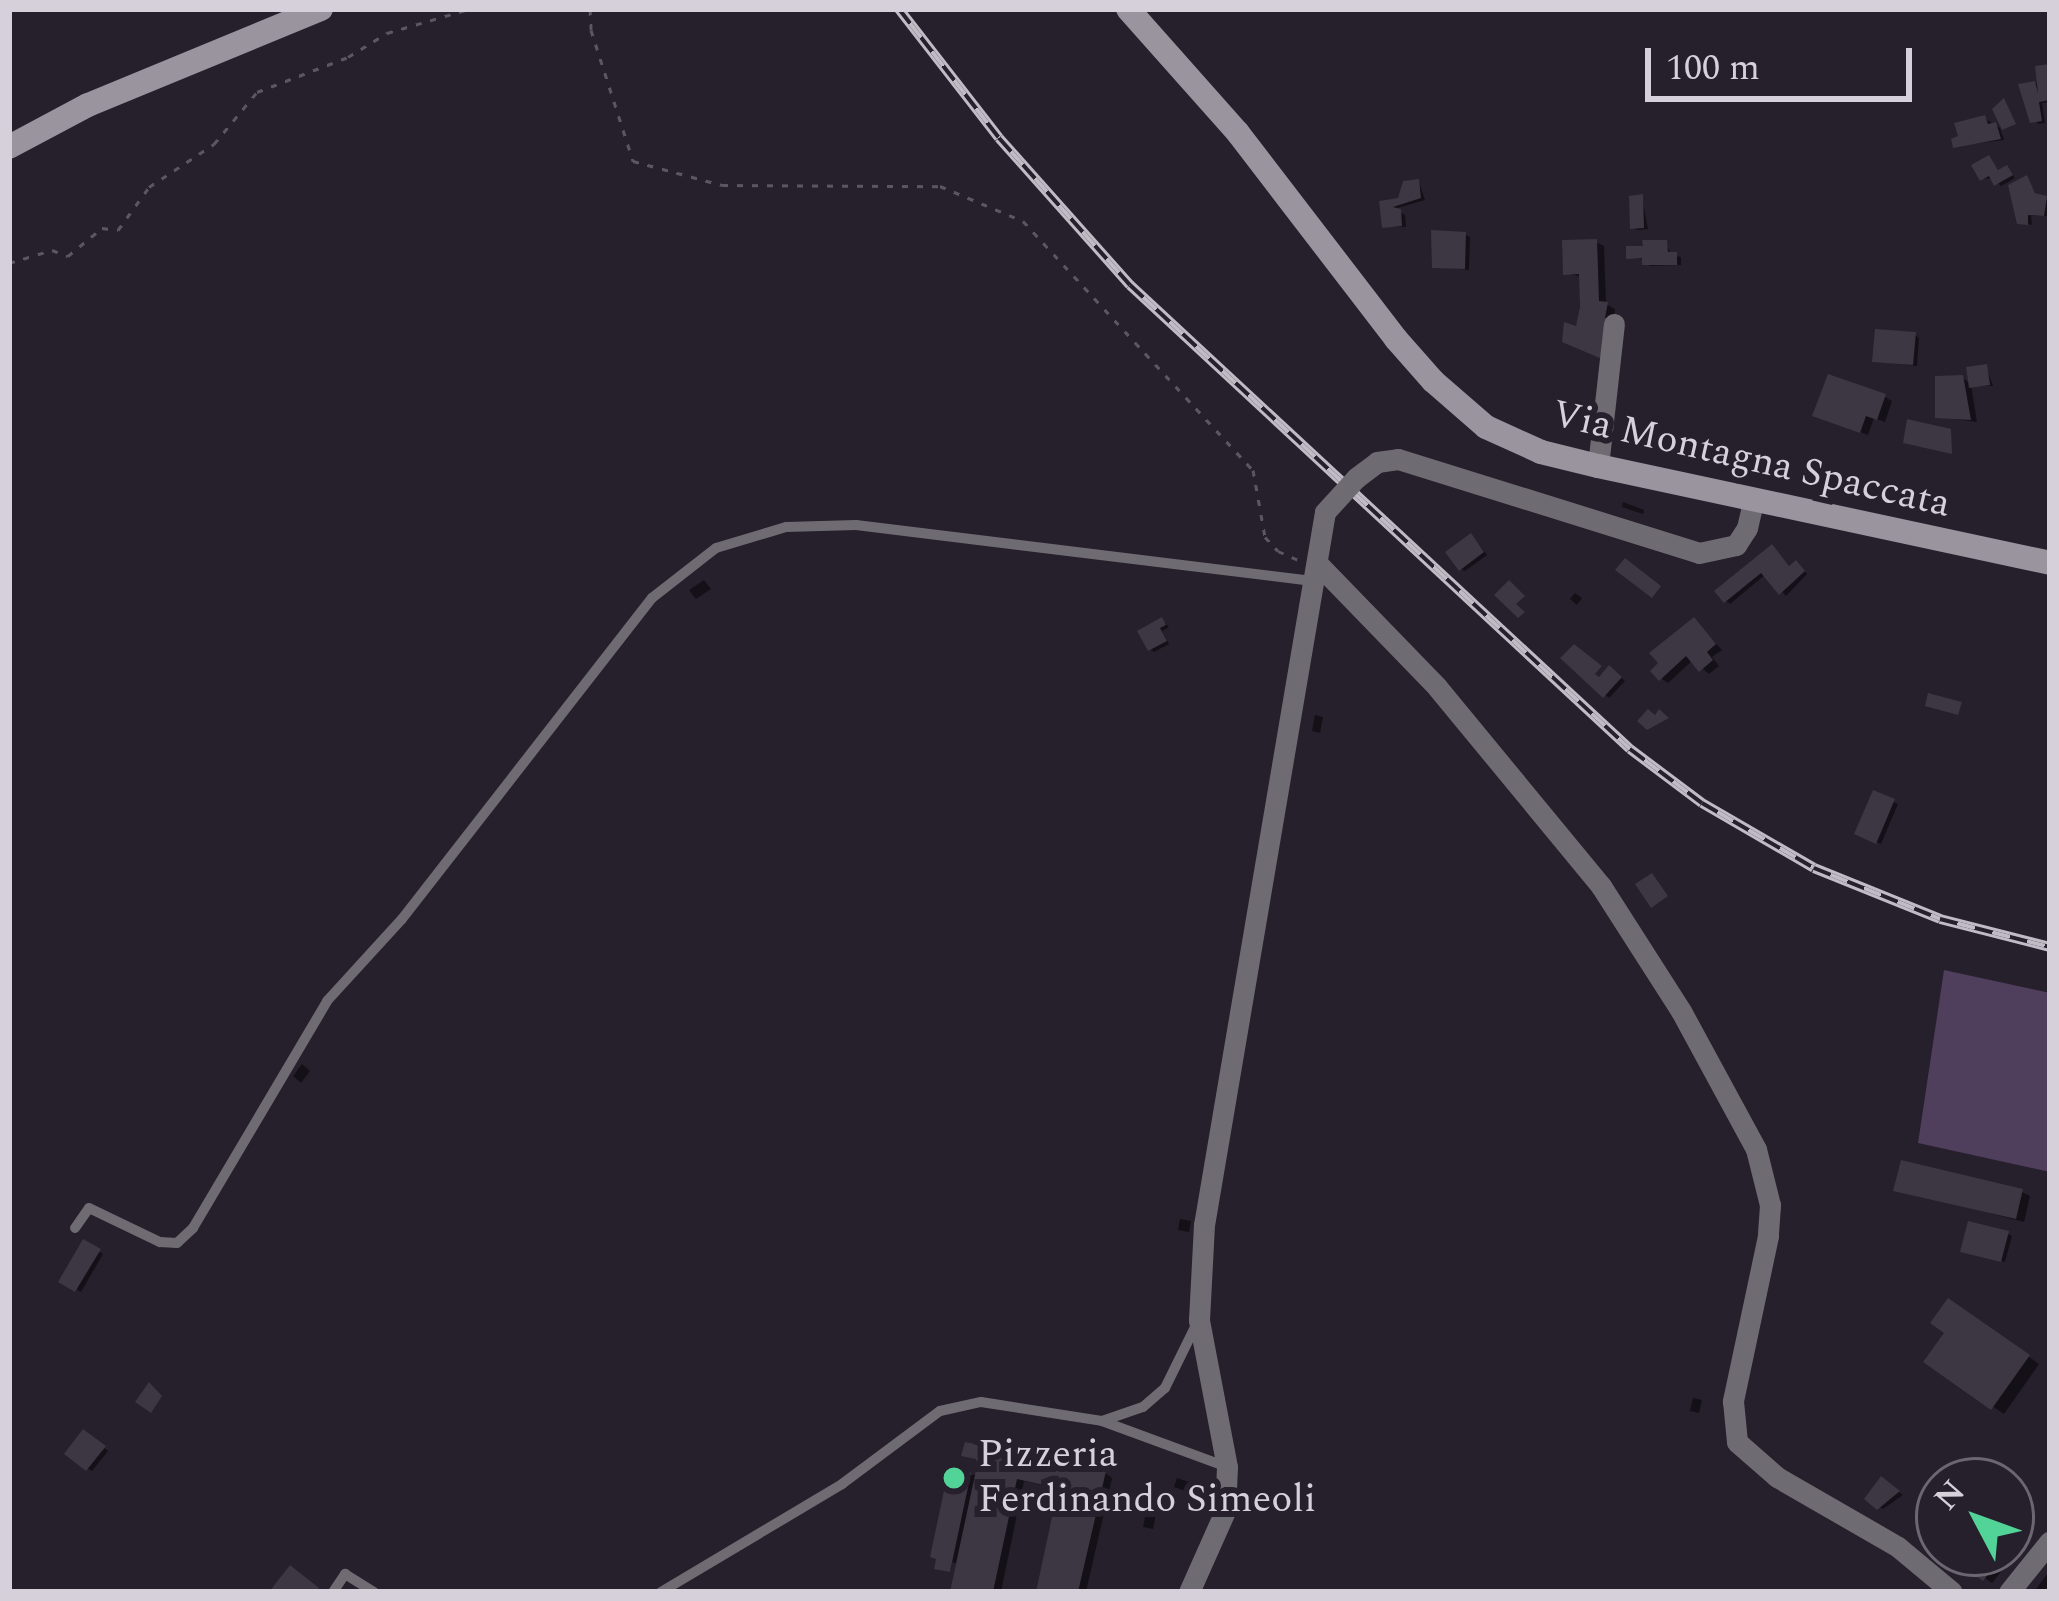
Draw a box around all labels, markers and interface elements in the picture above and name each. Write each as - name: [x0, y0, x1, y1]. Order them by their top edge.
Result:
- scale bar: [1651, 24, 1918, 98]
- text: 100 m: [1666, 41, 1760, 96]
- street label: Via Montagna Spaccata: [1547, 391, 1955, 529]
- place label: Pizzeria Ferdinando Simeoli: [978, 1433, 1316, 1524]
- north arrow: [1915, 1457, 2035, 1577]
- marker: Pizzeria Ferdinando Simeoli: [941, 1465, 967, 1491]
- text: N: [1922, 1469, 1978, 1522]

